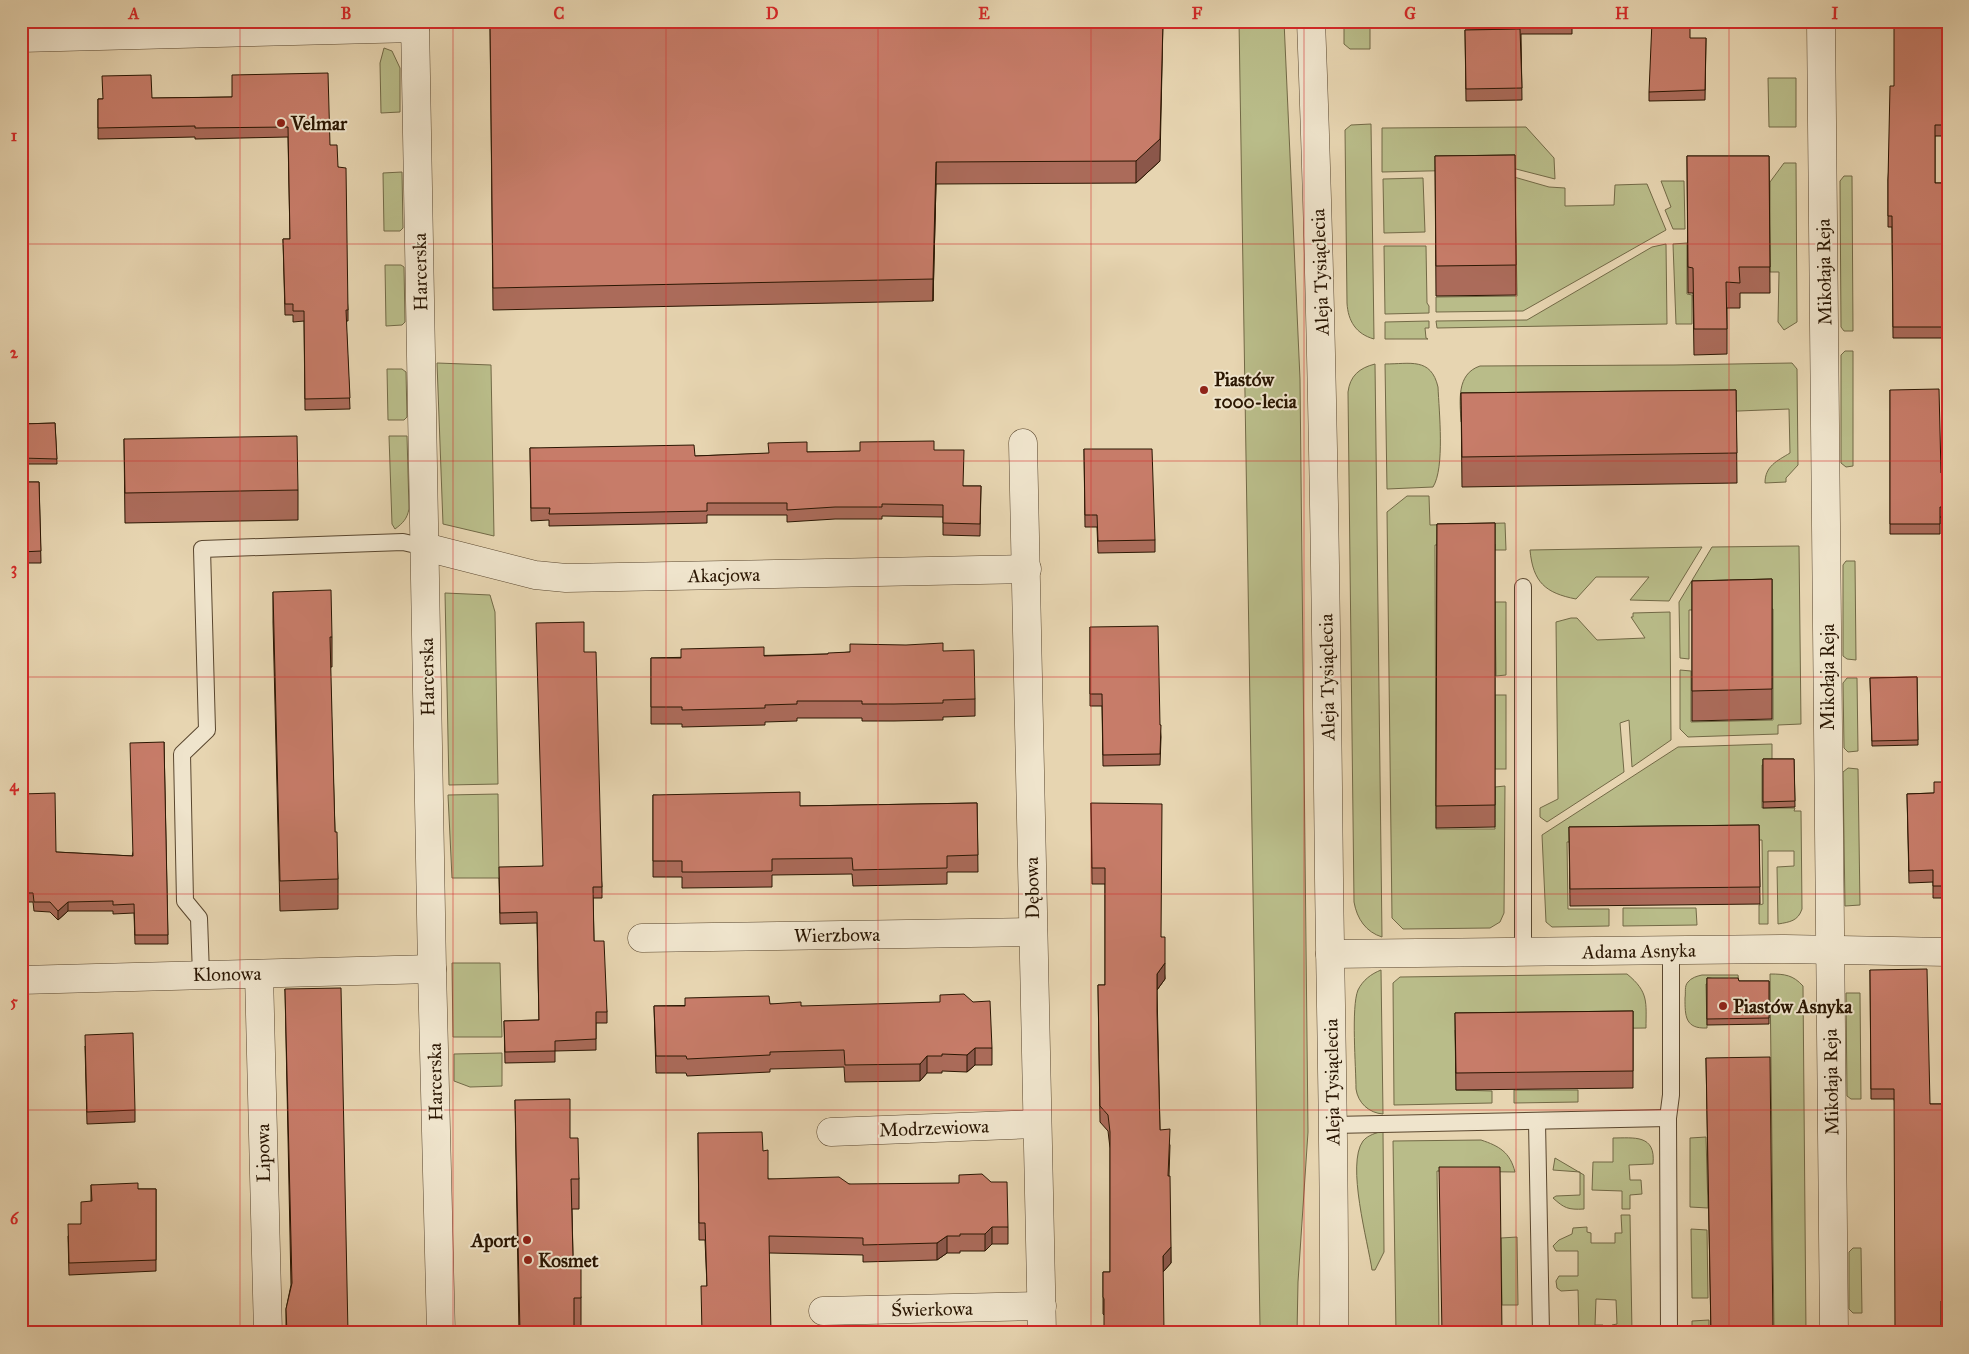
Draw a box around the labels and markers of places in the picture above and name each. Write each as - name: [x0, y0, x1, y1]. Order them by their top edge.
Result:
- place label: Velmar: [290, 112, 348, 135]
- marker: Velmar: [275, 117, 287, 129]
- place label: Piastów 1000-lecia: [1214, 368, 1298, 413]
- marker: Piastów 1000-lecia: [1198, 384, 1210, 396]
- place label: Piastów Asnyka: [1733, 995, 1853, 1019]
- marker: Piastów Asnyka: [1717, 1000, 1729, 1012]
- place label: Aport: [469, 1229, 517, 1253]
- marker: Aport: [521, 1234, 533, 1246]
- place label: Kosmet: [538, 1249, 599, 1272]
- marker: Kosmet: [522, 1254, 534, 1266]

